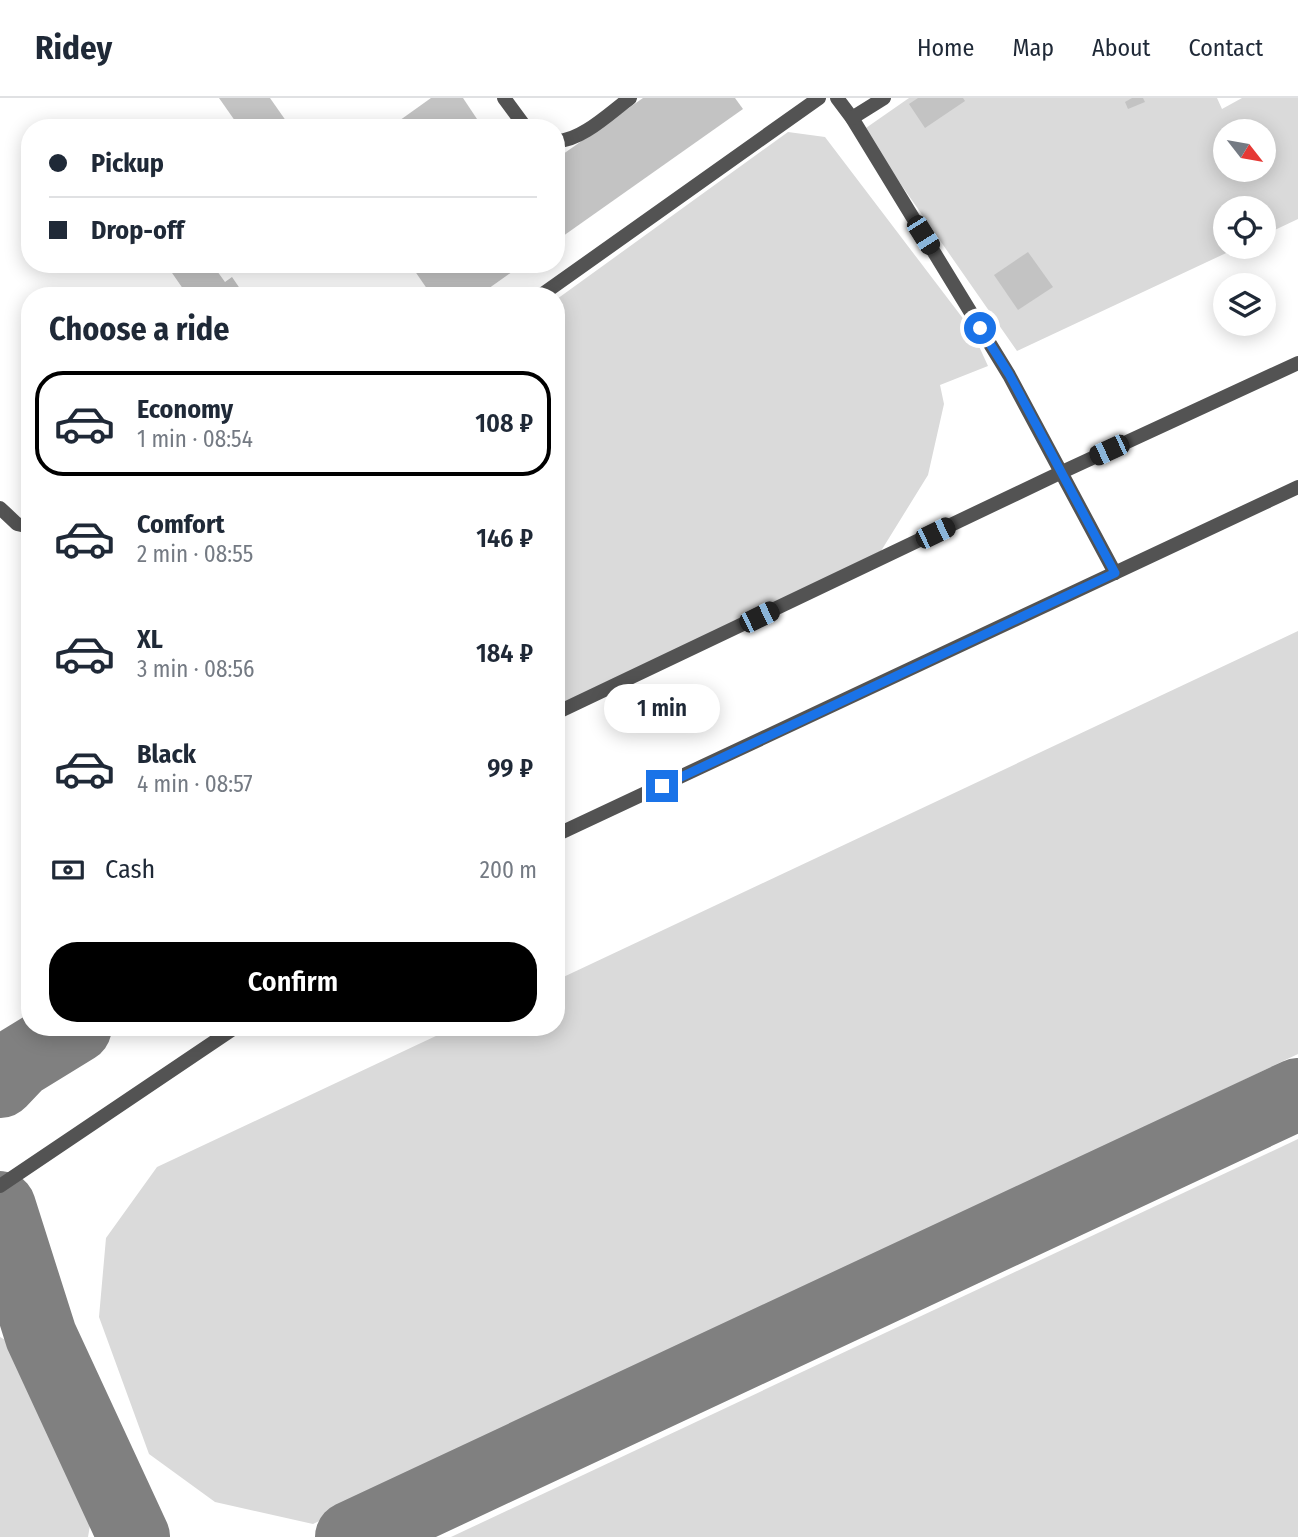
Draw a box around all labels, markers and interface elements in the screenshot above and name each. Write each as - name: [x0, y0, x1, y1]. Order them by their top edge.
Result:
- text: Ridey: [35, 28, 112, 68]
- text: Home: [917, 34, 974, 62]
- text: Map: [1012, 34, 1054, 62]
- text: About: [1092, 34, 1150, 62]
- text: Contact: [1188, 34, 1263, 62]
- north arrow: [1213, 119, 1276, 182]
- map controls: [1213, 119, 1276, 336]
- text: Pickup: [91, 148, 164, 179]
- button: locate: [1213, 196, 1276, 259]
- car: [903, 212, 944, 258]
- text: Drop-off: [91, 215, 184, 246]
- button: layers: [1213, 273, 1276, 336]
- text: Choose a ride: [49, 310, 230, 348]
- route start: [964, 312, 996, 344]
- icon: car: [53, 392, 116, 455]
- text: Economy: [137, 394, 233, 425]
- text: 108 ₽: [475, 408, 533, 439]
- text: 1 min · 08:54: [137, 425, 253, 453]
- car: [1086, 432, 1133, 468]
- icon: car: [53, 507, 116, 570]
- text: Comfort: [137, 509, 225, 540]
- car: [912, 514, 959, 552]
- text: 146 ₽: [476, 523, 533, 554]
- text: 2 min · 08:55: [137, 540, 253, 568]
- car: [736, 598, 783, 636]
- icon: car: [53, 622, 116, 685]
- text: XL: [137, 624, 163, 655]
- text: 184 ₽: [476, 638, 533, 669]
- text: 3 min · 08:56: [137, 655, 254, 683]
- callout: 1 min: [604, 684, 720, 734]
- text: 1 min: [637, 694, 687, 722]
- icon: car: [53, 737, 116, 800]
- text: Black: [137, 739, 196, 770]
- text: 99 ₽: [487, 753, 533, 784]
- text: 4 min · 08:57: [137, 770, 253, 798]
- route end: [646, 770, 678, 802]
- icon: cash: [49, 851, 87, 889]
- text: Cash: [105, 854, 155, 885]
- text: 200 m: [480, 856, 537, 884]
- button: Confirm: [49, 942, 537, 1022]

